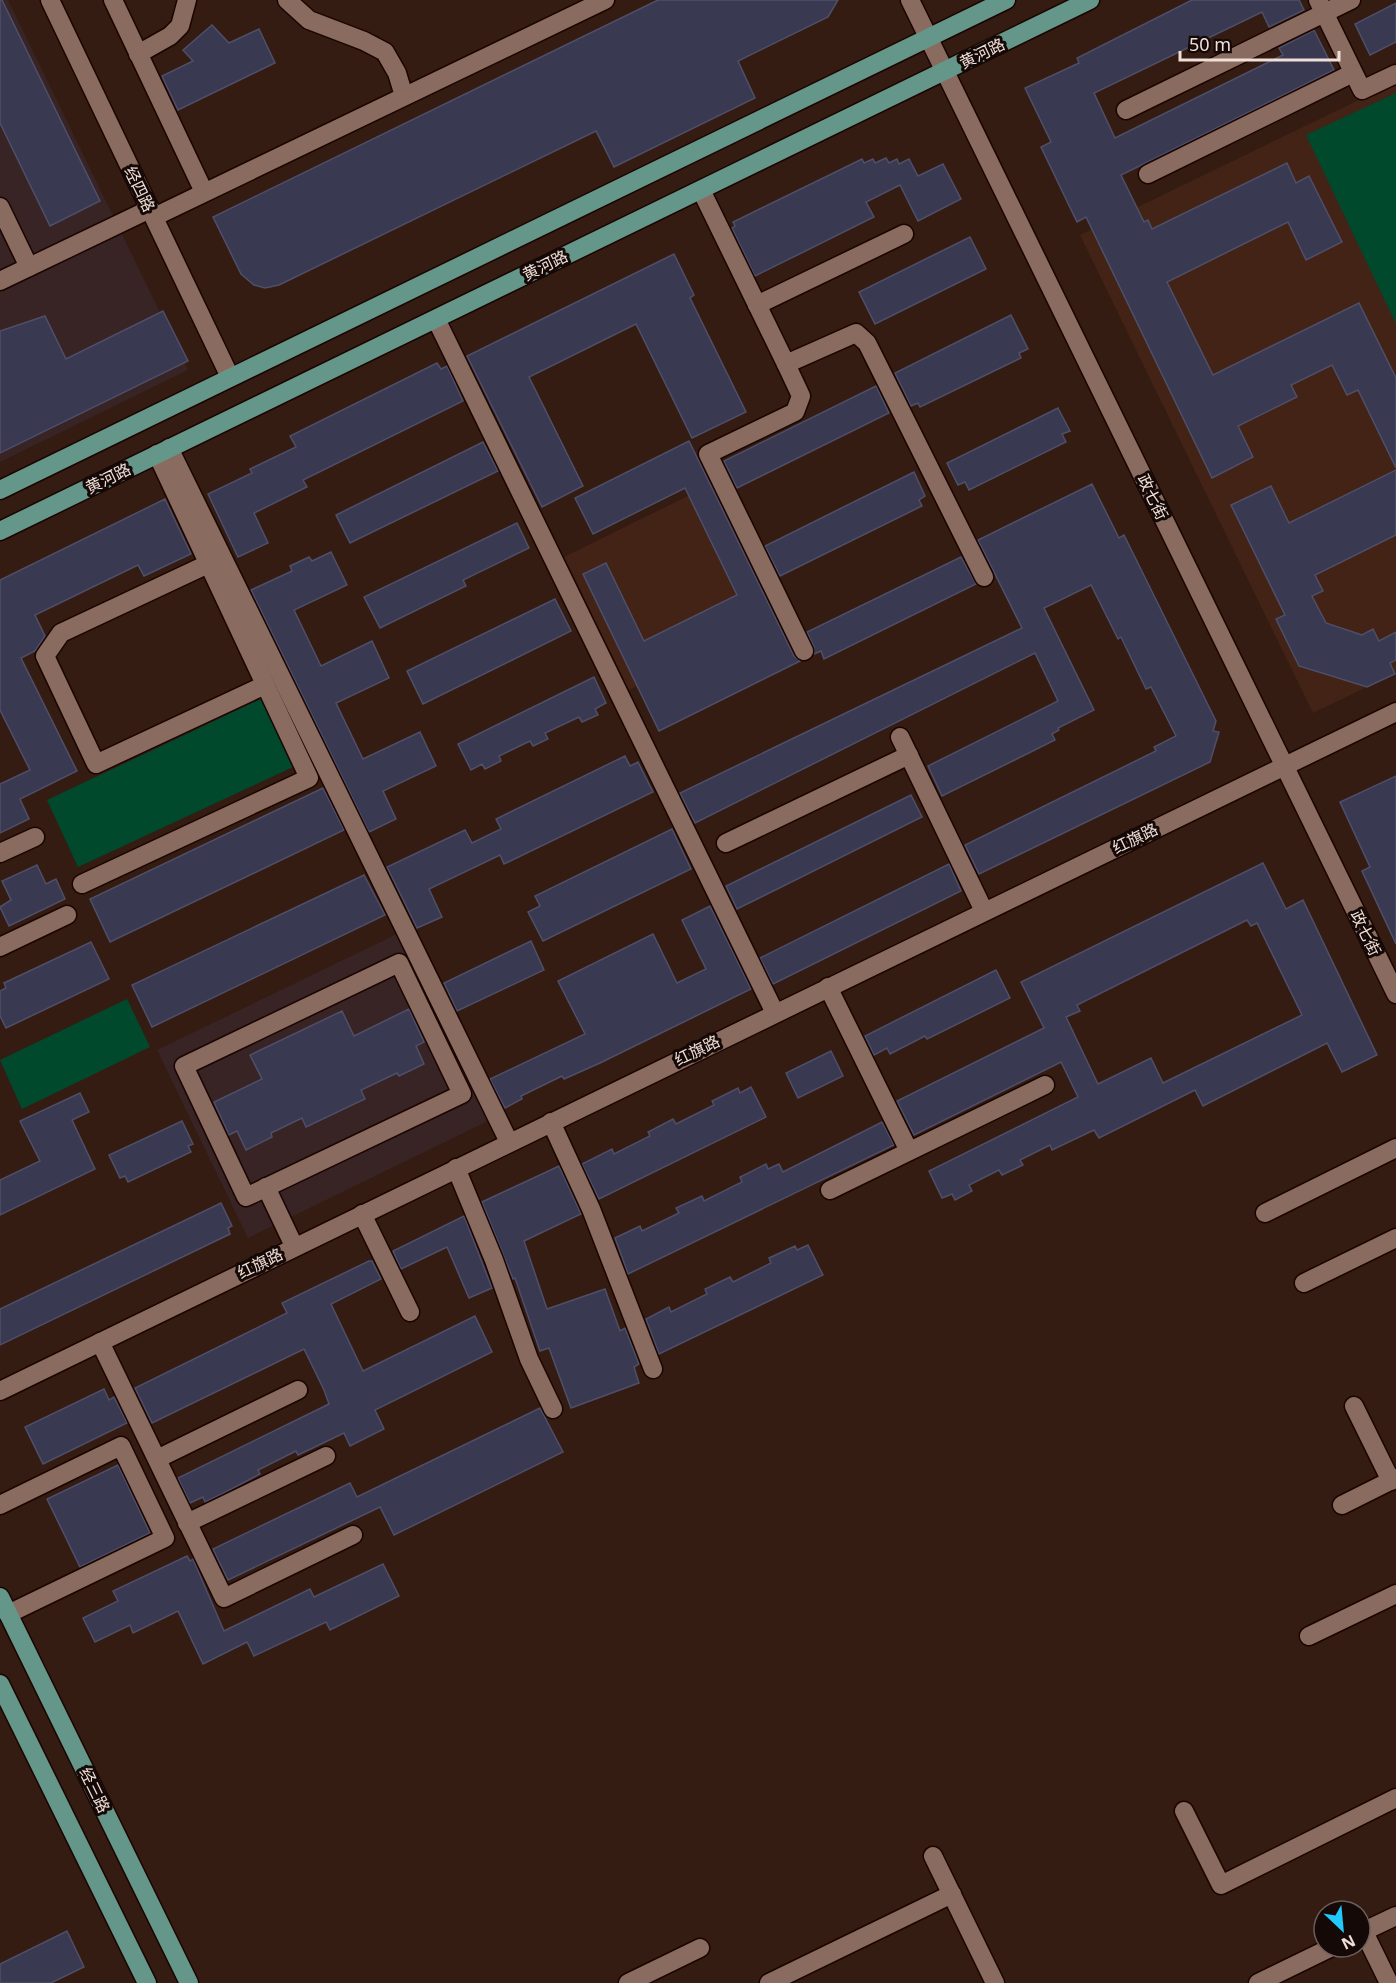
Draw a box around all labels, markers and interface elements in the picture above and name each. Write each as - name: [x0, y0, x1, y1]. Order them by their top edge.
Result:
- scale bar: [1180, 24, 1339, 62]
- text: 50 m: [1189, 32, 1231, 56]
- street label: 黄河路: [956, 33, 1008, 73]
- street label: 经四路: [120, 163, 160, 215]
- street label: 黄河路: [519, 245, 571, 285]
- street label: 黄河路: [82, 458, 134, 498]
- street label: 政七街: [1133, 471, 1173, 523]
- street label: 红旗路: [1109, 818, 1161, 858]
- street label: 政七街: [1346, 907, 1386, 959]
- street label: 红旗路: [671, 1030, 723, 1070]
- street label: 红旗路: [234, 1243, 286, 1283]
- street label: 经三路: [75, 1764, 115, 1816]
- north arrow: [1312, 1899, 1372, 1959]
- text: N: [1338, 1930, 1359, 1955]

